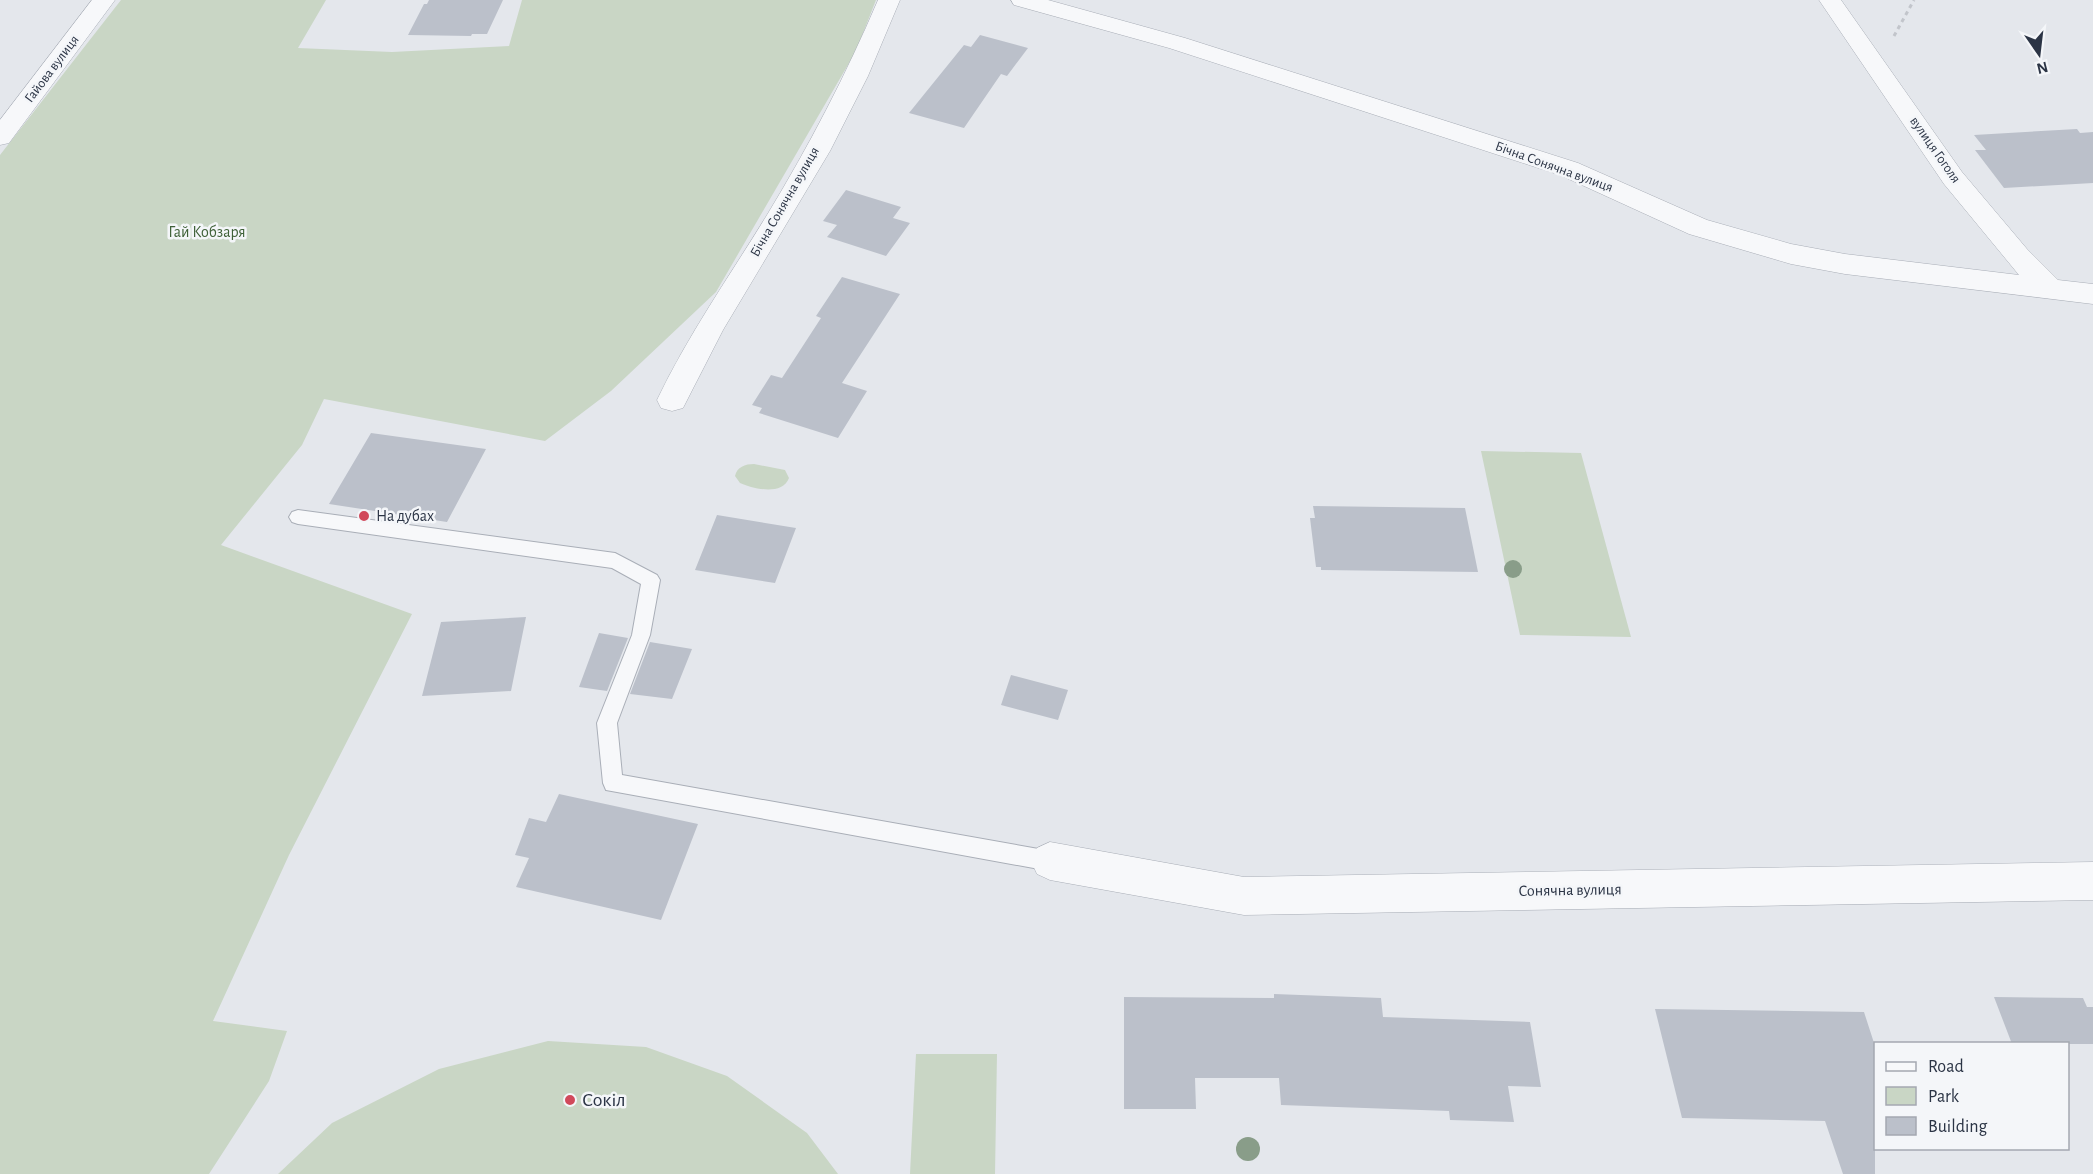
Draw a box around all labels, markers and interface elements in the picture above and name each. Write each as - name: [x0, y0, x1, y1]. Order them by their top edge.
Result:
- north arrow: [2009, 24, 2069, 84]
- street label: Гайова вулиця: [22, 33, 82, 105]
- text: N: [2035, 58, 2050, 77]
- street label: вулиця Гоголя: [1907, 114, 1963, 186]
- street label: Бічна Сонячна вулиця: [1493, 139, 1615, 195]
- street label: Бічна Сонячна вулиця: [748, 145, 822, 259]
- park label: Гай Кобзаря: [168, 224, 246, 240]
- place label: На дубах: [376, 508, 434, 525]
- marker: На дубах: [357, 509, 371, 523]
- street label: Сонячна вулиця: [1518, 881, 1622, 900]
- legend: [1874, 1042, 2069, 1150]
- text: Road: [1928, 1058, 1964, 1076]
- text: Park: [1928, 1088, 1960, 1106]
- place label: Сокіл: [582, 1090, 626, 1110]
- marker: Сокіл: [563, 1093, 577, 1107]
- text: Building: [1928, 1118, 1988, 1136]

